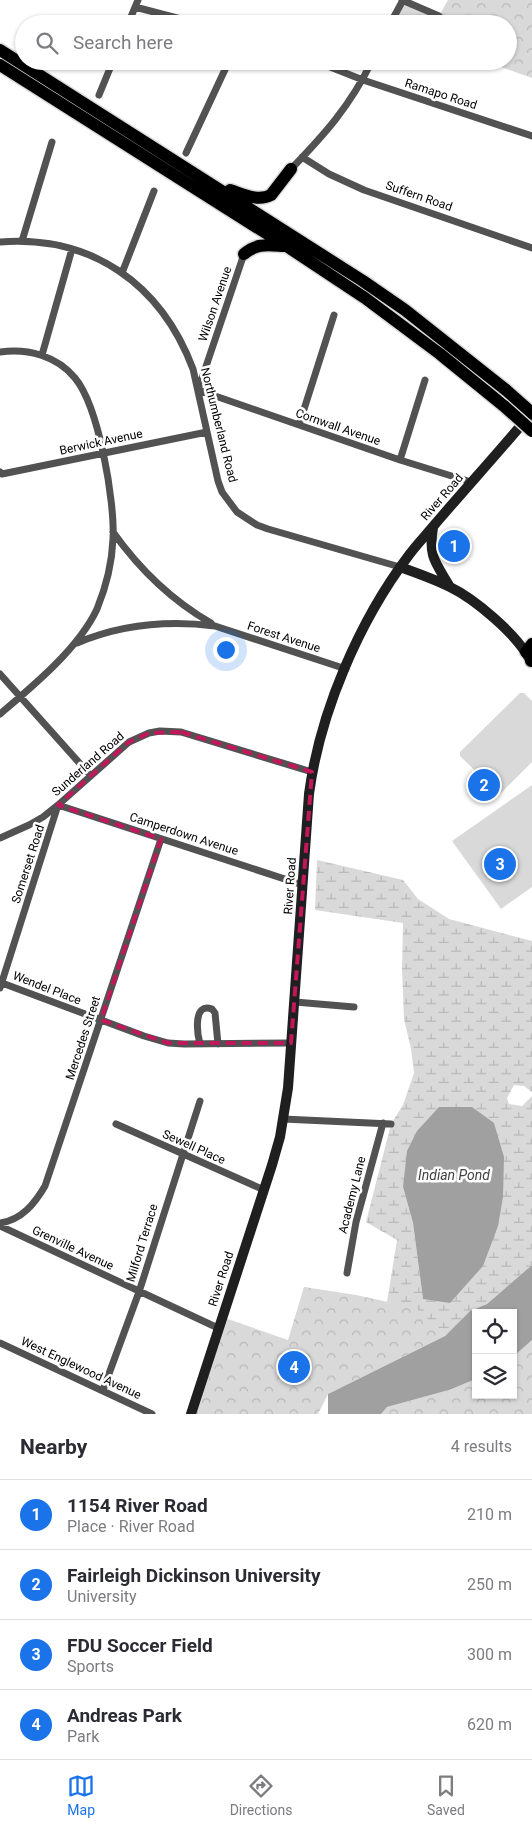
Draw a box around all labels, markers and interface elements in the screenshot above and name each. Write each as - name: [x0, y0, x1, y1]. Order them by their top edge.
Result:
- search box: [15, 15, 517, 70]
- icon: search: [33, 29, 61, 57]
- text: Search here: [73, 31, 173, 54]
- street label: Ramapo Road: [403, 76, 479, 112]
- street label: Suffern Road: [384, 178, 454, 214]
- street label: Wilson Avenue: [196, 265, 234, 343]
- street label: Northumberland Road: [198, 366, 240, 484]
- street label: Cornwall Avenue: [294, 406, 382, 448]
- street label: Berwick Avenue: [58, 426, 144, 458]
- street label: River Road: [418, 471, 466, 523]
- pin: 1: [438, 527, 470, 565]
- street label: Forest Avenue: [246, 619, 322, 655]
- your location: [213, 637, 239, 663]
- street label: Sunderland Road: [49, 729, 127, 799]
- pin: 2: [468, 766, 500, 804]
- street label: Camperdown Avenue: [128, 810, 240, 858]
- street label: Somerset Road: [9, 823, 47, 905]
- pin: 3: [484, 845, 516, 883]
- street label: River Road: [281, 857, 299, 915]
- street label: Wendel Place: [11, 969, 83, 1007]
- street label: Mercedes Street: [63, 994, 103, 1082]
- street label: Sewell Place: [160, 1127, 228, 1167]
- street label: Academy Lane: [336, 1155, 368, 1235]
- water label: Indian Pond: [418, 1167, 490, 1183]
- street label: Milford Terrace: [123, 1202, 161, 1284]
- street label: Grenville Avenue: [30, 1223, 116, 1273]
- street label: River Road: [206, 1250, 236, 1308]
- map controls: [472, 1309, 517, 1399]
- button: locate: [472, 1309, 517, 1354]
- street label: West Englewood Avenue: [19, 1334, 143, 1402]
- pin: 4: [278, 1348, 310, 1386]
- button: layers: [472, 1354, 517, 1399]
- text: Nearby: [20, 1435, 87, 1459]
- text: 4 results: [451, 1437, 512, 1456]
- text: 1154 River Road: [67, 1494, 208, 1517]
- text: 1: [31, 1505, 41, 1524]
- text: 210 m: [467, 1505, 512, 1524]
- text: Place · River Road: [67, 1517, 195, 1536]
- text: Fairleigh Dickinson University: [67, 1564, 320, 1587]
- text: 2: [31, 1575, 41, 1594]
- text: 250 m: [467, 1575, 512, 1594]
- text: University: [67, 1587, 137, 1606]
- text: FDU Soccer Field: [67, 1634, 213, 1657]
- text: 3: [31, 1645, 41, 1664]
- text: 300 m: [467, 1645, 512, 1664]
- text: Sports: [67, 1657, 114, 1676]
- text: Andreas Park: [67, 1704, 182, 1727]
- text: 4: [31, 1715, 41, 1734]
- text: 620 m: [467, 1715, 512, 1734]
- text: Park: [67, 1727, 99, 1746]
- tab: Map: [67, 1772, 95, 1818]
- tab: Directions: [230, 1772, 293, 1818]
- tab: Saved: [427, 1772, 465, 1818]

